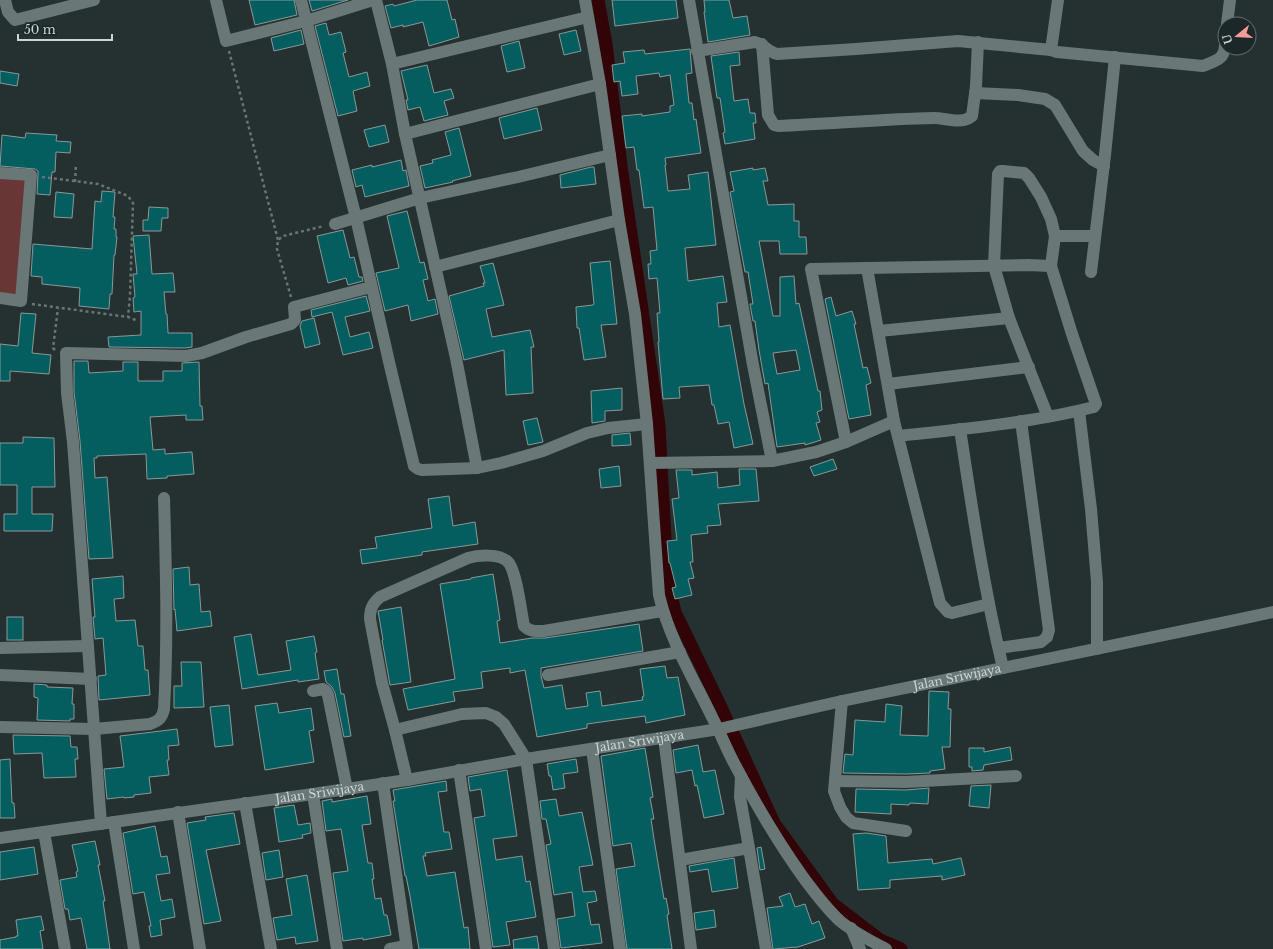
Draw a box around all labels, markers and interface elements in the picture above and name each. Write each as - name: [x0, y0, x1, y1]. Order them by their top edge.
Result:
- scale bar: [18, 16, 112, 42]
- north arrow: [1217, 16, 1257, 56]
- text: 50 m: [24, 22, 56, 37]
- text: U: [1219, 32, 1236, 46]
- street label: Jalan Sriwijaya: [910, 660, 1003, 694]
- street label: Jalan Sriwijaya: [592, 727, 685, 755]
- street label: Jalan Sriwijaya: [272, 778, 365, 806]

